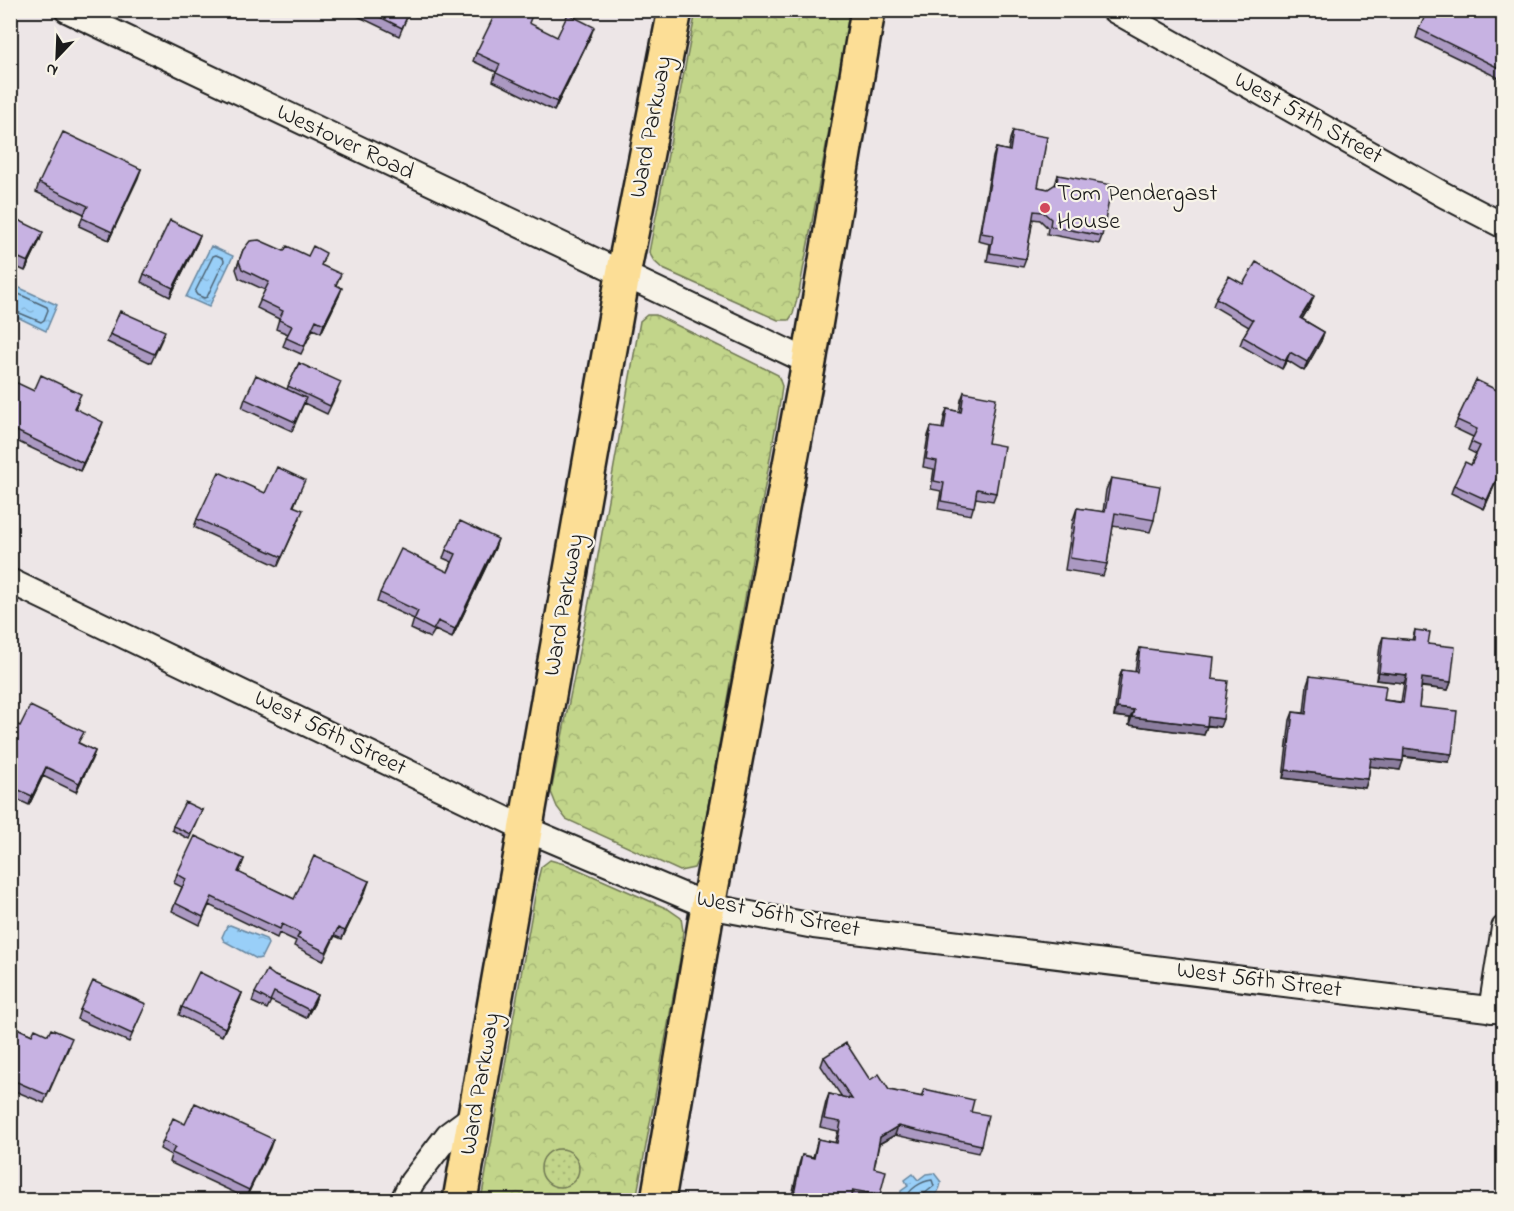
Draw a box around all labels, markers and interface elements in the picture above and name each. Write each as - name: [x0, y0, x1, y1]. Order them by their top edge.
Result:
- north arrow: [27, 27, 87, 87]
- street label: Ward Parkway: [621, 53, 684, 201]
- text: N: [42, 56, 62, 82]
- street label: West 57th Street: [1227, 64, 1389, 174]
- street label: Westover Road: [270, 96, 420, 190]
- place label: Tom Pendergast House: [1057, 177, 1218, 240]
- marker: Tom Pendergast House: [1038, 201, 1052, 215]
- street label: Ward Parkway: [535, 531, 596, 679]
- street label: West 56th Street: [248, 682, 412, 786]
- street label: West 56th Street: [693, 882, 863, 948]
- street label: West 56th Street: [1175, 954, 1343, 1008]
- street label: Ward Parkway: [451, 1010, 512, 1158]

